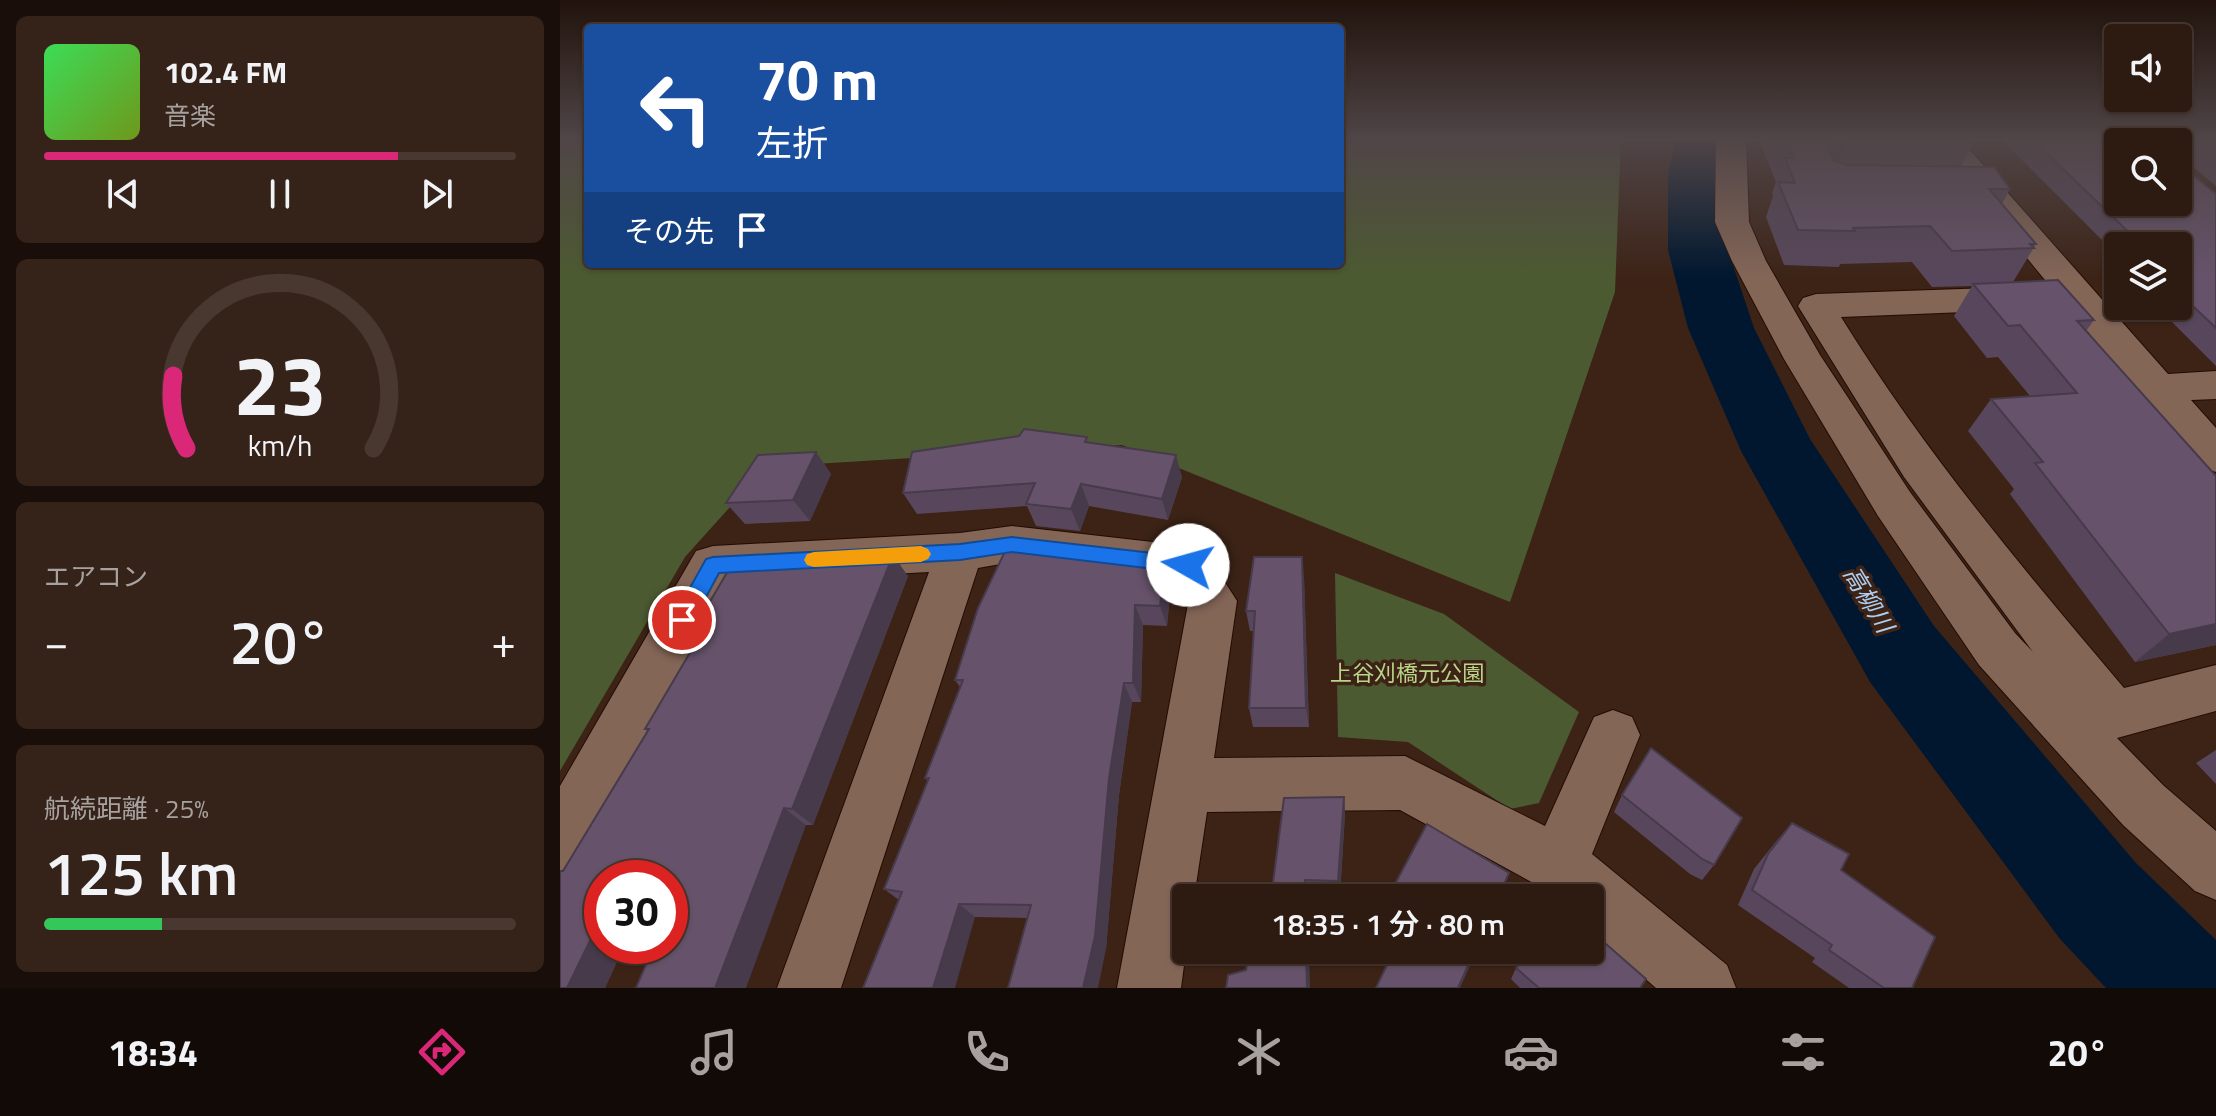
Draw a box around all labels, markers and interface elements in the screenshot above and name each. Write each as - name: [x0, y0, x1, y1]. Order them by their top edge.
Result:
- map controls: [2104, 24, 2192, 320]
- button: sound: [2104, 24, 2192, 112]
- text: 70 m: [756, 37, 878, 122]
- text: 102.4 FM: [164, 49, 287, 95]
- icon: left: [624, 56, 728, 160]
- text: 音楽: [164, 96, 216, 135]
- text: 左折: [756, 115, 828, 170]
- button: search: [2104, 128, 2192, 216]
- icon: previous: [101, 172, 145, 216]
- icon: pause: [258, 172, 302, 216]
- icon: next: [415, 172, 459, 216]
- text: その先: [624, 208, 714, 254]
- icon: arrive: [730, 208, 774, 252]
- button: layers: [2104, 232, 2192, 320]
- text: 23: [233, 320, 327, 446]
- text: km/h: [248, 424, 312, 467]
- position arrow: [1146, 523, 1230, 607]
- text: エアコン: [44, 557, 148, 596]
- water label: 高柳川: [1835, 559, 1905, 642]
- pin: [648, 586, 716, 654]
- text: 20°: [230, 596, 330, 687]
- icon: arrive: [660, 598, 704, 642]
- text: −: [44, 608, 69, 675]
- text: +: [491, 608, 516, 675]
- park label: 上谷刈橋元公園: [1330, 656, 1484, 690]
- text: 航続距離 · 25%: [44, 789, 209, 828]
- text: 125 km: [44, 827, 238, 918]
- speed limit sign: 30: [584, 860, 688, 964]
- text: 18:35 · 1 分 · 80 m: [1271, 901, 1505, 947]
- icon: directions: [414, 1024, 470, 1080]
- icon: music: [686, 1024, 742, 1080]
- icon: phone: [959, 1024, 1015, 1080]
- icon: climate: [1231, 1024, 1287, 1080]
- icon: car: [1503, 1024, 1559, 1080]
- icon: filters: [1775, 1024, 1831, 1080]
- text: 18:34: [108, 1025, 198, 1080]
- text: 20°: [2047, 1025, 2108, 1080]

